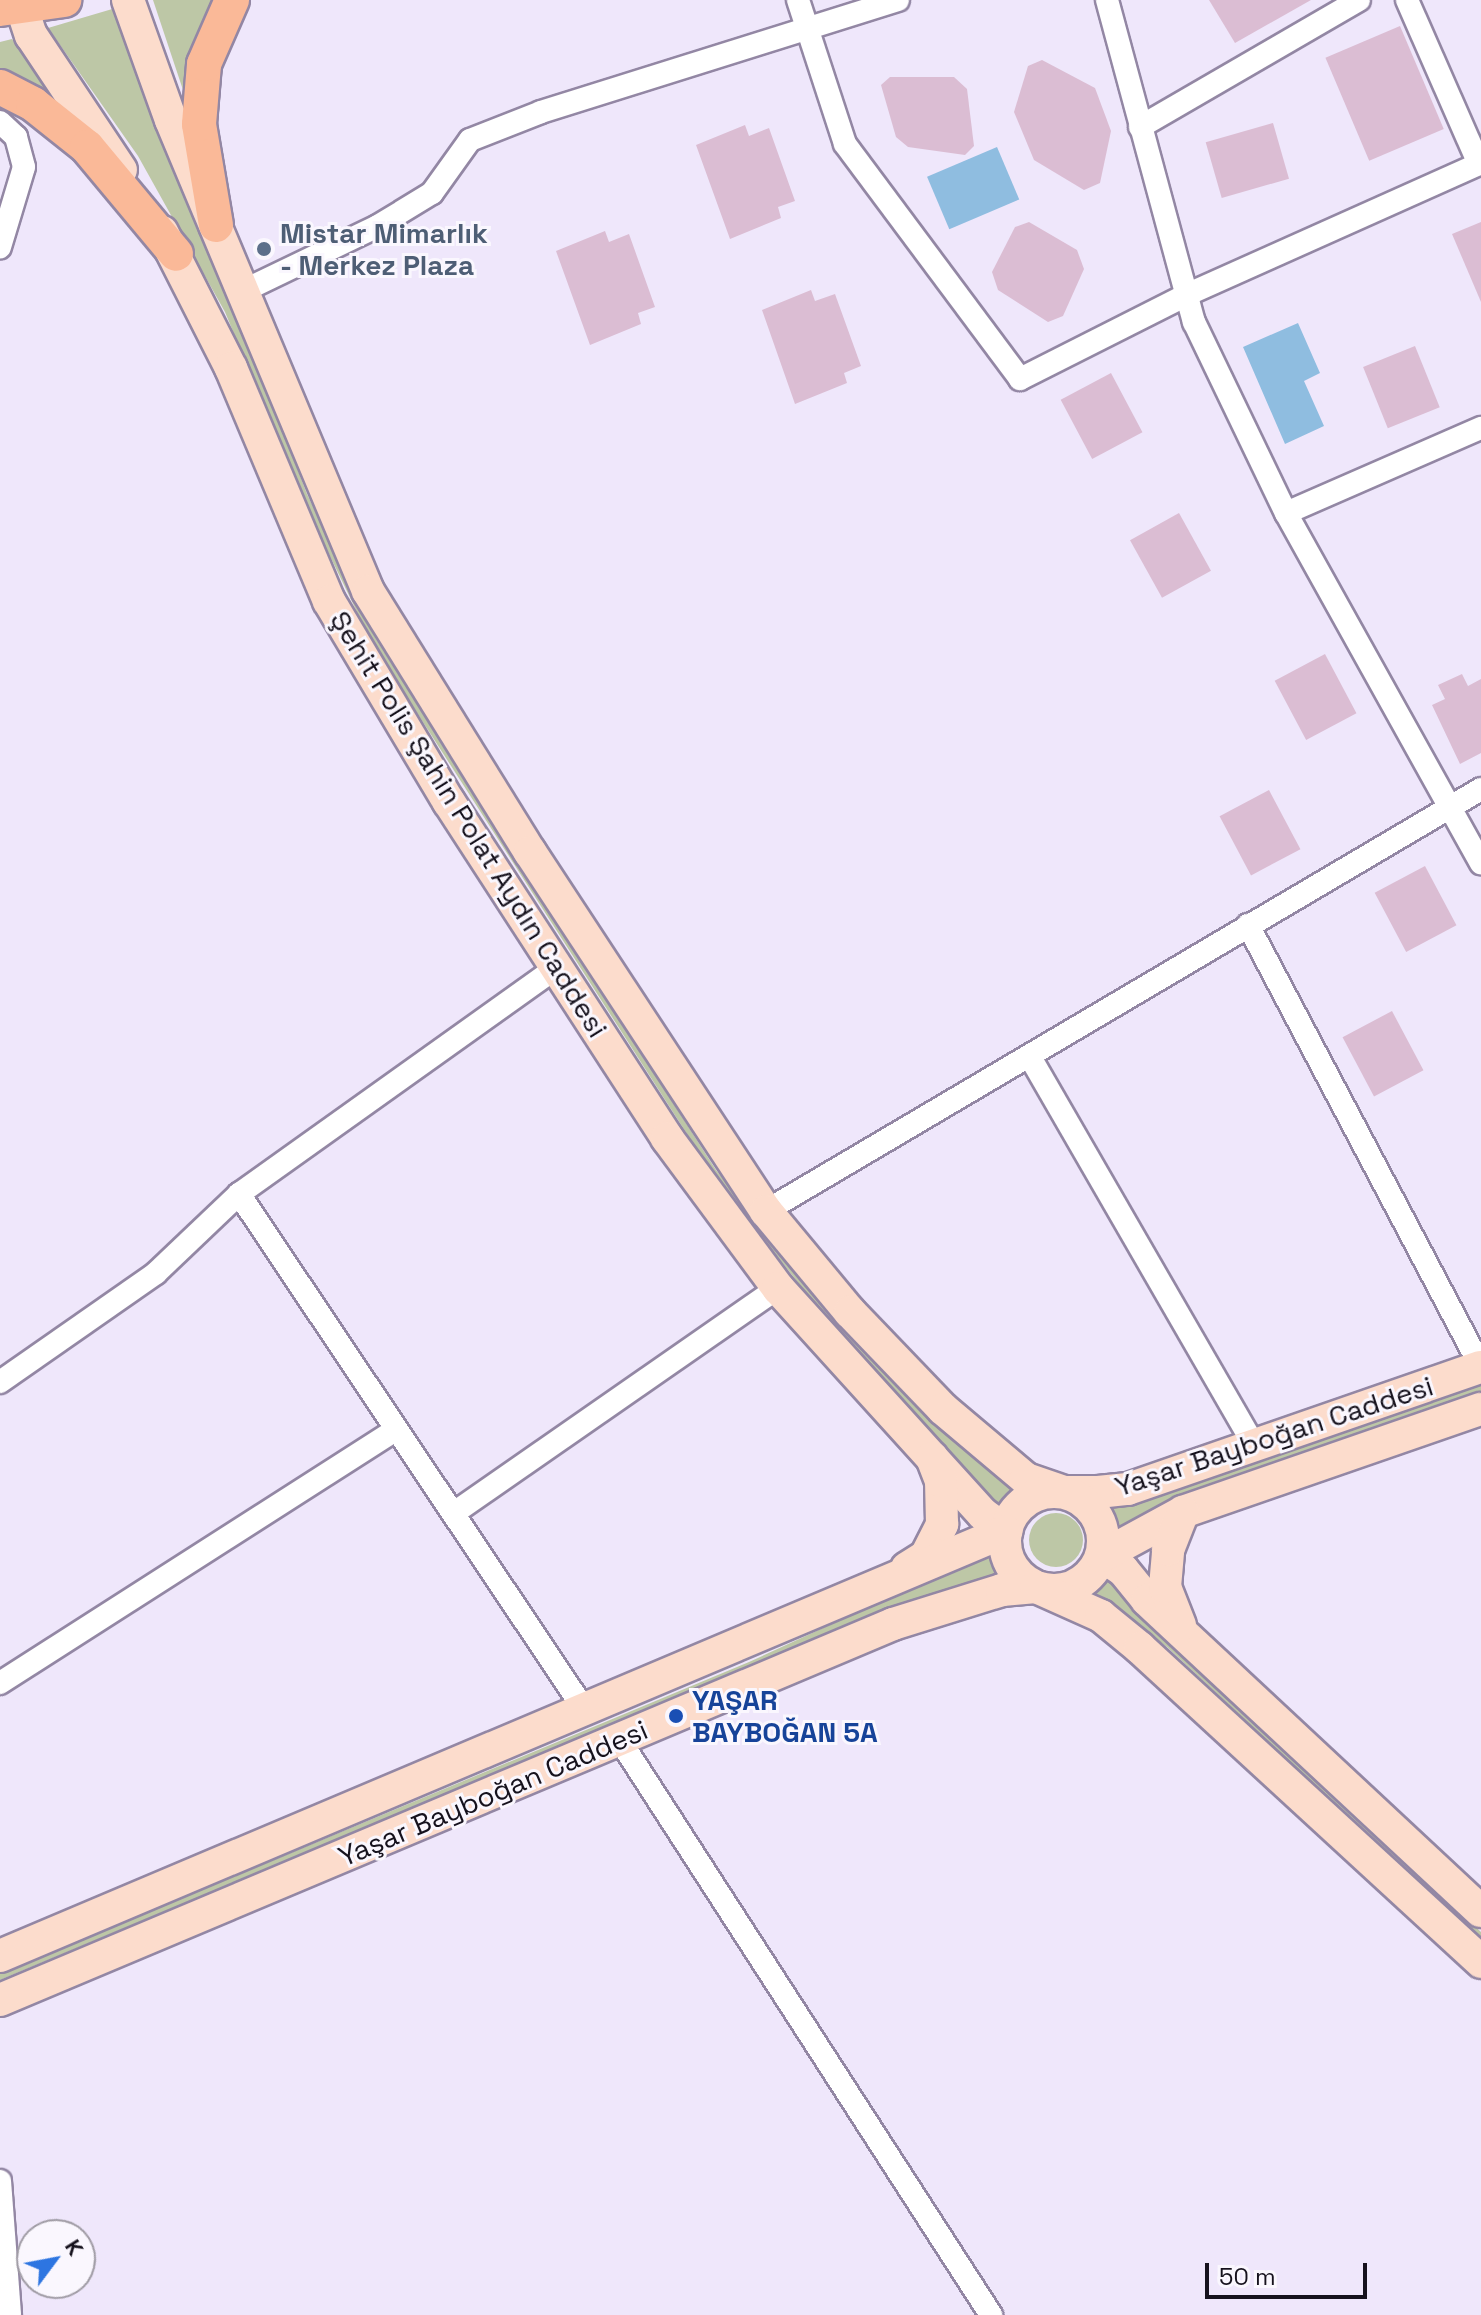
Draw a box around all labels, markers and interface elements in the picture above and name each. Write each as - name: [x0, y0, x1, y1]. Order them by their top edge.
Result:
- place label: Mistar Mimarlık - Merkez Plaza: [280, 216, 488, 282]
- marker: Mistar Mimarlık - Merkez Plaza: [255, 240, 273, 258]
- street label: Şehit Polis Şahin Polat Aydın Caddesi: [323, 605, 615, 1043]
- street label: Yaşar Bayboğan Caddesi: [1111, 1369, 1437, 1503]
- place label: YAŞAR BAYBOĞAN 5A: [692, 1683, 878, 1749]
- marker: YAŞAR BAYBOĞAN 5A: [667, 1707, 685, 1725]
- street label: Yaşar Bayboğan Caddesi: [333, 1713, 653, 1873]
- north arrow: [16, 2219, 96, 2299]
- text: K: [59, 2234, 90, 2261]
- scale bar: [1209, 2247, 1371, 2297]
- text: 50 m: [1219, 2261, 1276, 2292]

